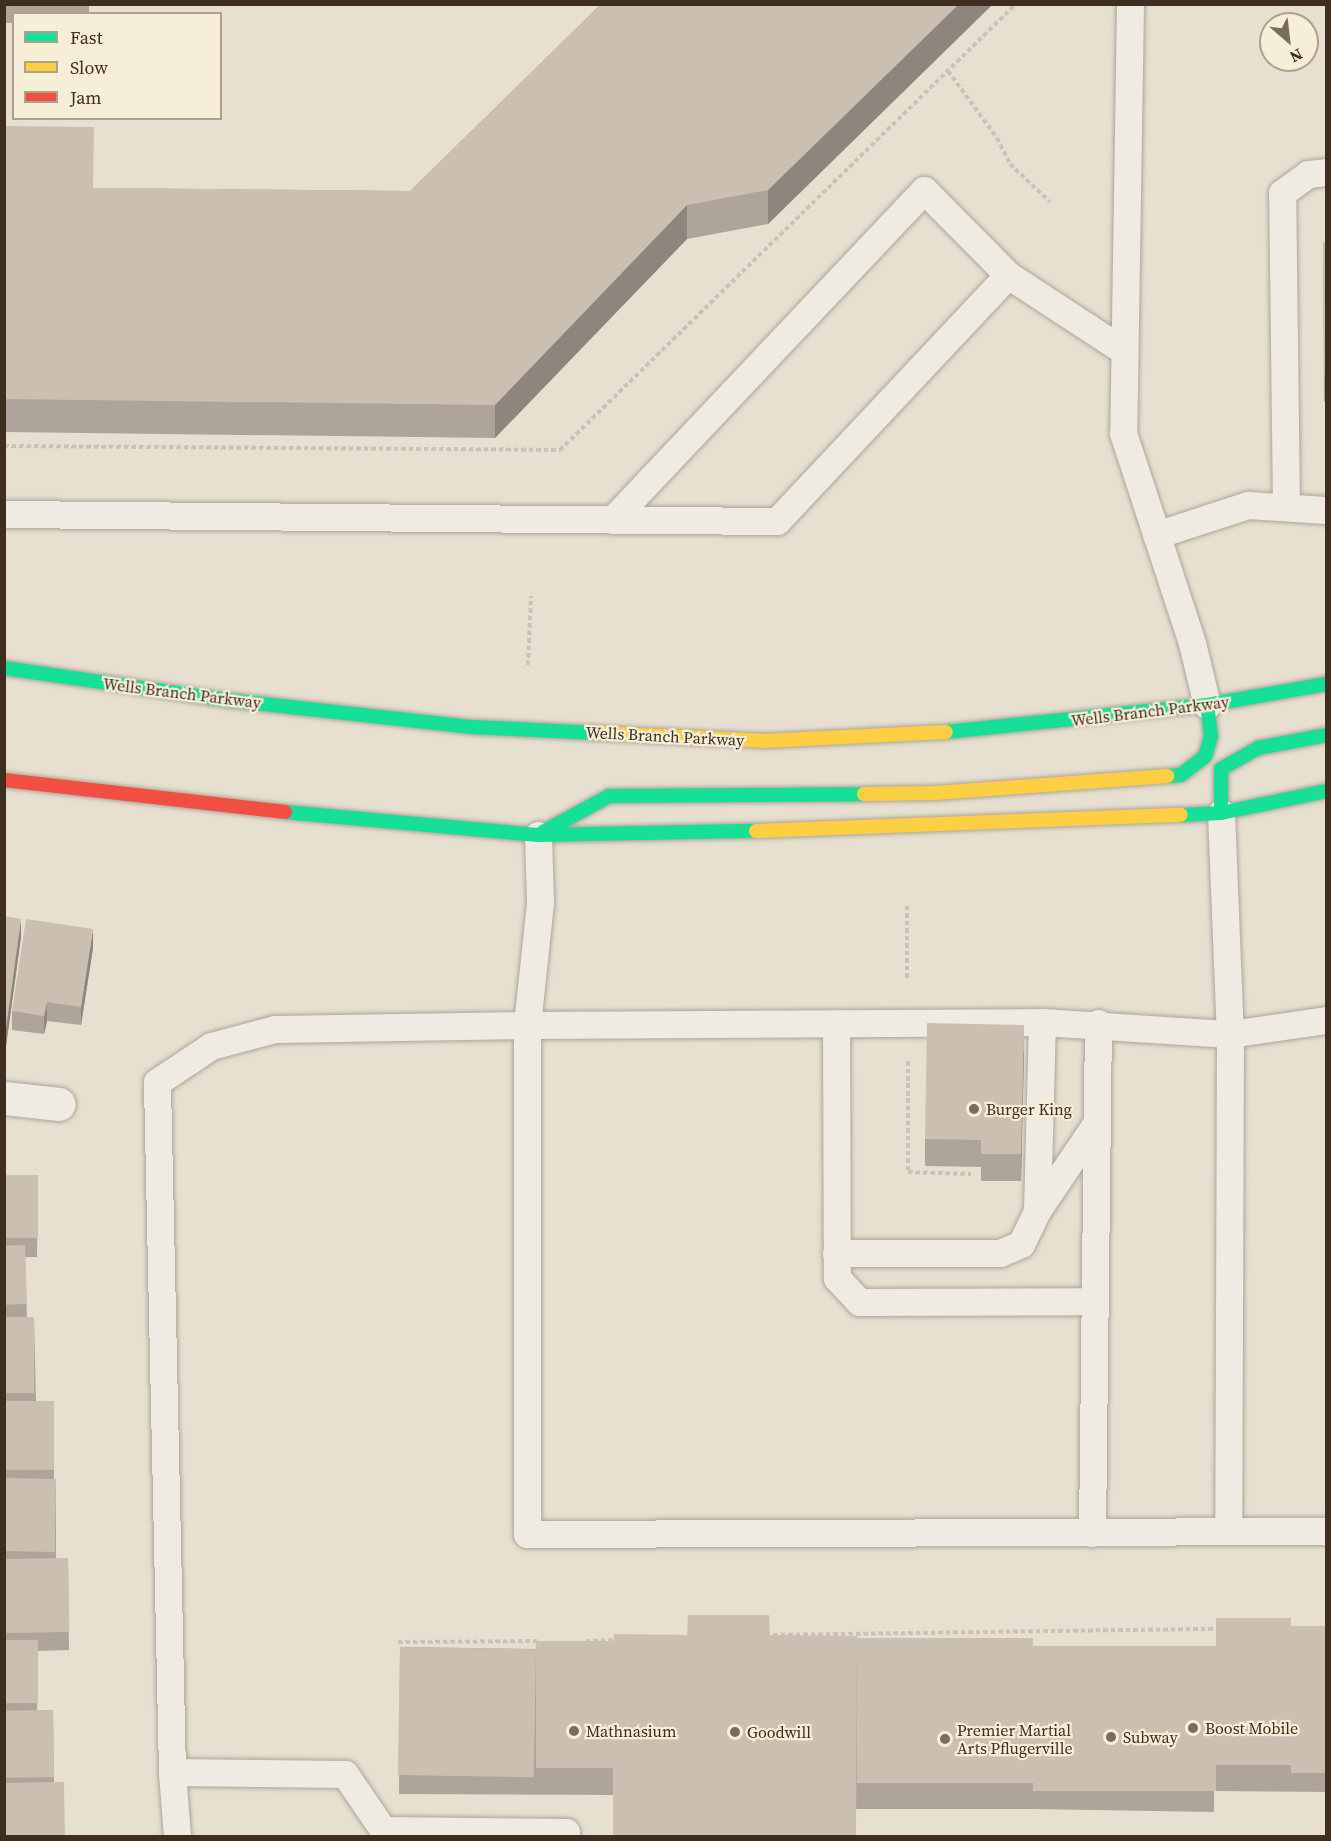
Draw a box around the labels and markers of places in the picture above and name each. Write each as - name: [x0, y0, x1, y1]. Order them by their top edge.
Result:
- place label: Burger King: [986, 1099, 1072, 1119]
- marker: Burger King: [967, 1102, 981, 1116]
- place label: Boost Mobile: [1205, 1718, 1298, 1738]
- place label: Premier Martial Arts Pflugerville: [957, 1720, 1073, 1758]
- place label: Mathnasium: [586, 1721, 676, 1741]
- marker: Boost Mobile: [1186, 1721, 1200, 1735]
- place label: Goodwill: [747, 1722, 811, 1742]
- marker: Mathnasium: [567, 1724, 581, 1738]
- marker: Goodwill: [728, 1725, 742, 1739]
- place label: Subway: [1123, 1727, 1178, 1747]
- marker: Subway: [1104, 1730, 1118, 1744]
- marker: Premier Martial Arts Pflugerville: [938, 1732, 952, 1746]

